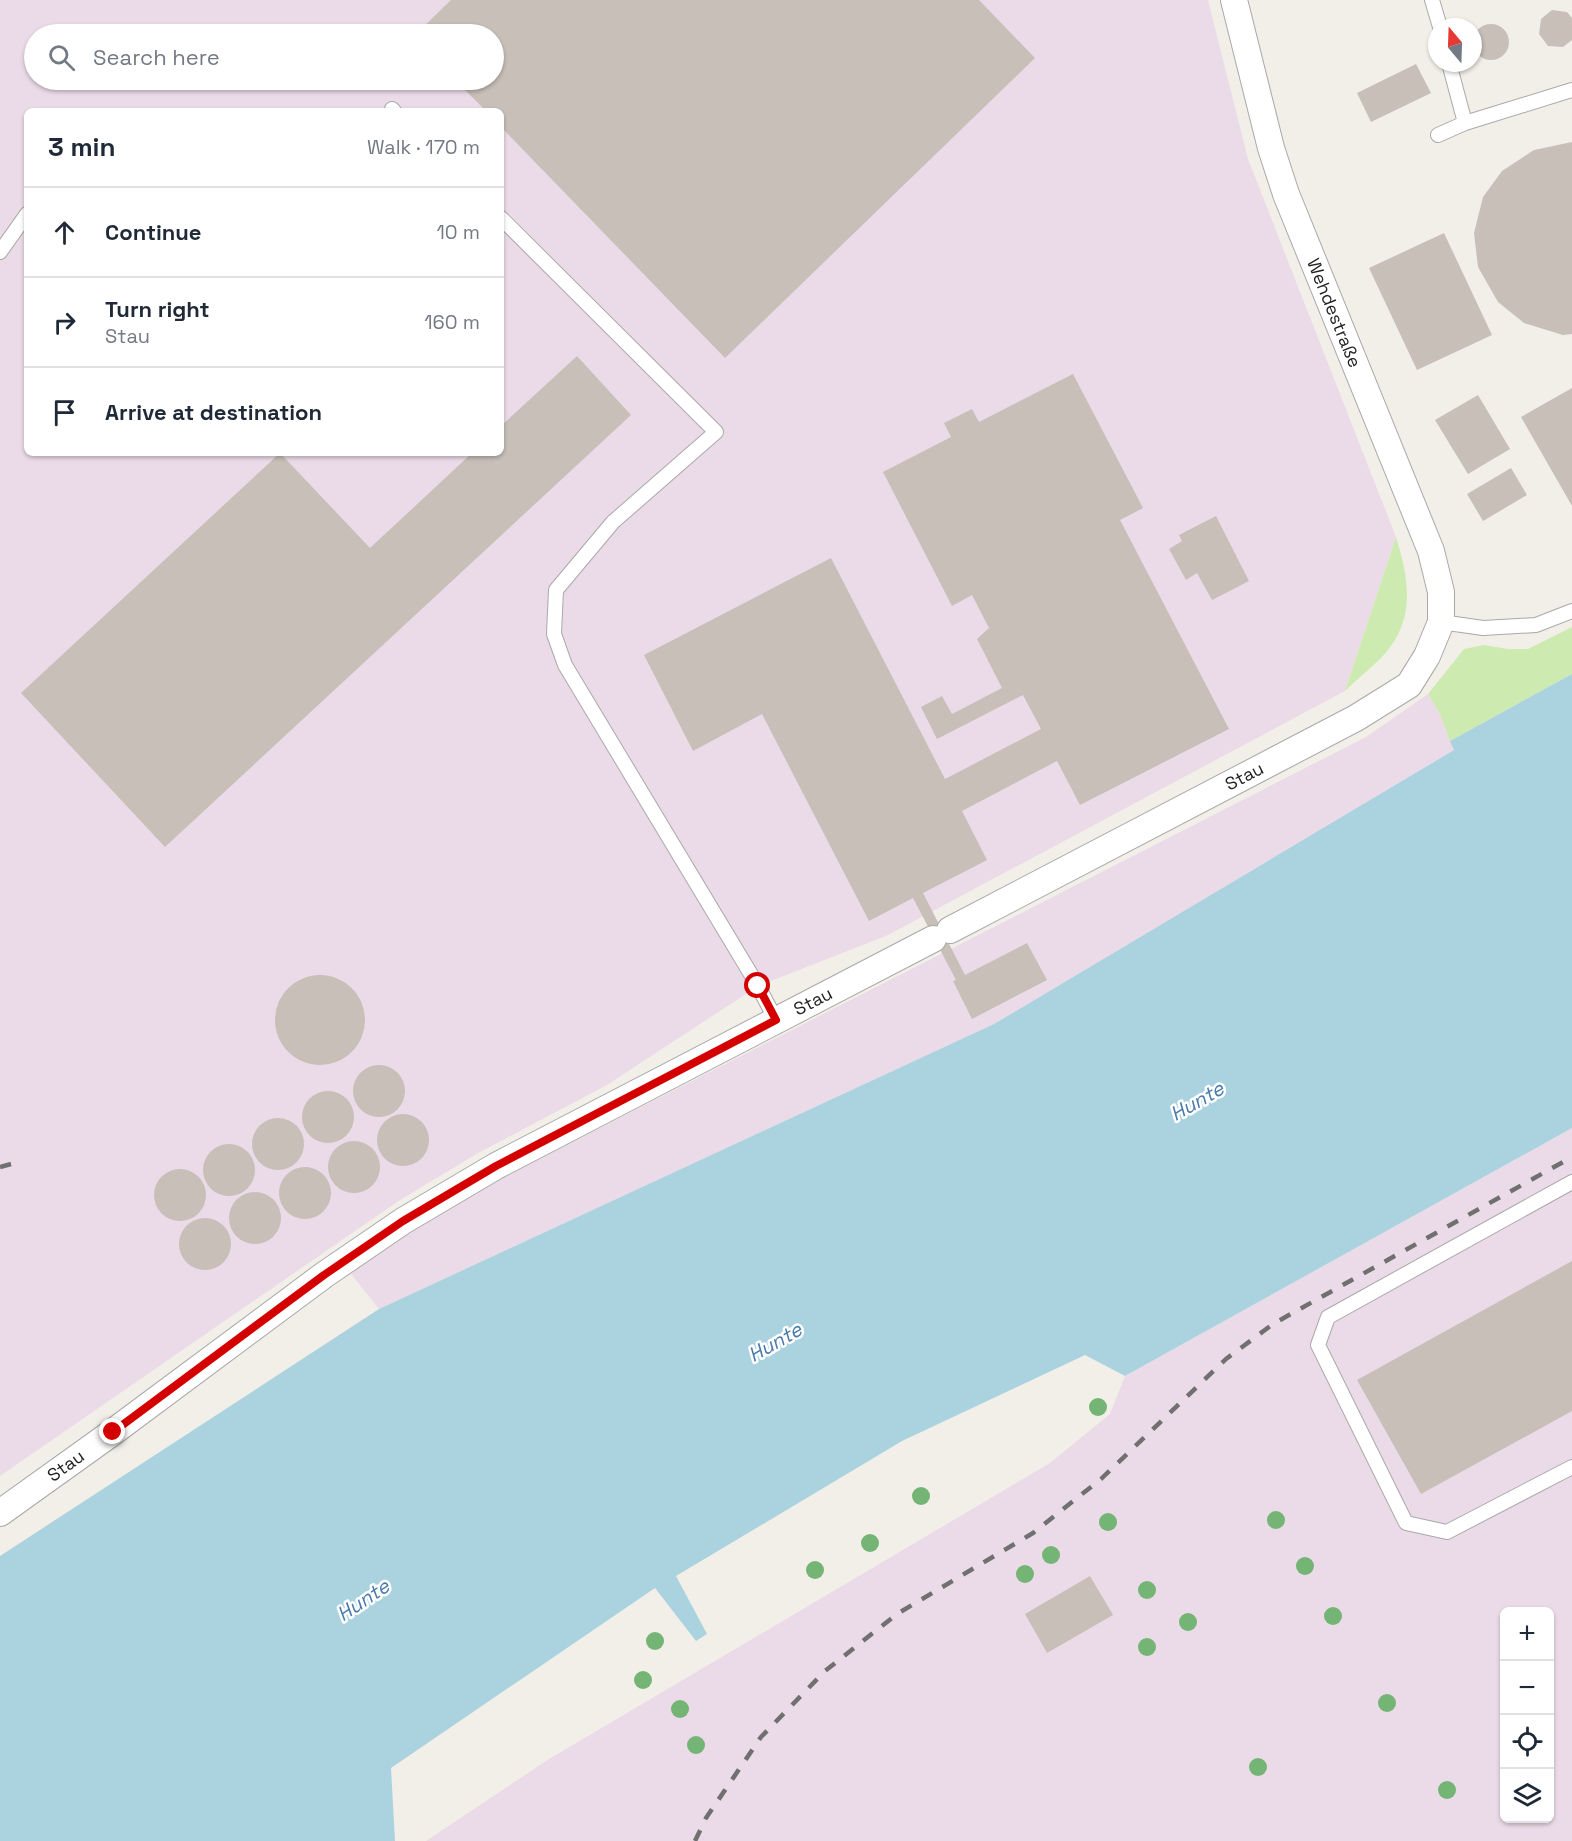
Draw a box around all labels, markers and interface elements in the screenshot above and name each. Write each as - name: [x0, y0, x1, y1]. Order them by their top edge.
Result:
- north arrow: [1428, 18, 1482, 72]
- search box: [24, 24, 504, 90]
- icon: search: [45, 41, 78, 74]
- text: Search here: [93, 43, 220, 71]
- text: 3 min: [48, 130, 116, 164]
- text: Walk · 170 m: [367, 134, 480, 160]
- icon: ahead: [48, 216, 81, 249]
- text: Continue: [105, 218, 201, 246]
- text: 10 m: [436, 219, 480, 245]
- street label: Wehdestraße: [1302, 255, 1367, 371]
- text: Turn right: [105, 295, 210, 323]
- icon: right: [48, 306, 81, 339]
- text: 160 m: [424, 309, 480, 335]
- text: Stau: [105, 323, 150, 349]
- icon: arrive: [48, 396, 81, 429]
- text: Arrive at destination: [105, 398, 322, 426]
- street label: Stau: [1221, 756, 1267, 795]
- route start: [744, 972, 770, 998]
- street label: Stau: [790, 981, 836, 1020]
- water label: Hunte: [1165, 1075, 1230, 1127]
- water label: Hunte: [743, 1316, 808, 1368]
- route end: [99, 1418, 125, 1444]
- street label: Stau: [42, 1444, 89, 1487]
- water label: Hunte: [332, 1572, 395, 1627]
- map controls: [1500, 1607, 1554, 1823]
- button: +: [1500, 1607, 1554, 1661]
- button: −: [1500, 1661, 1554, 1715]
- button: locate: [1500, 1715, 1554, 1769]
- button: layers: [1500, 1769, 1554, 1823]

